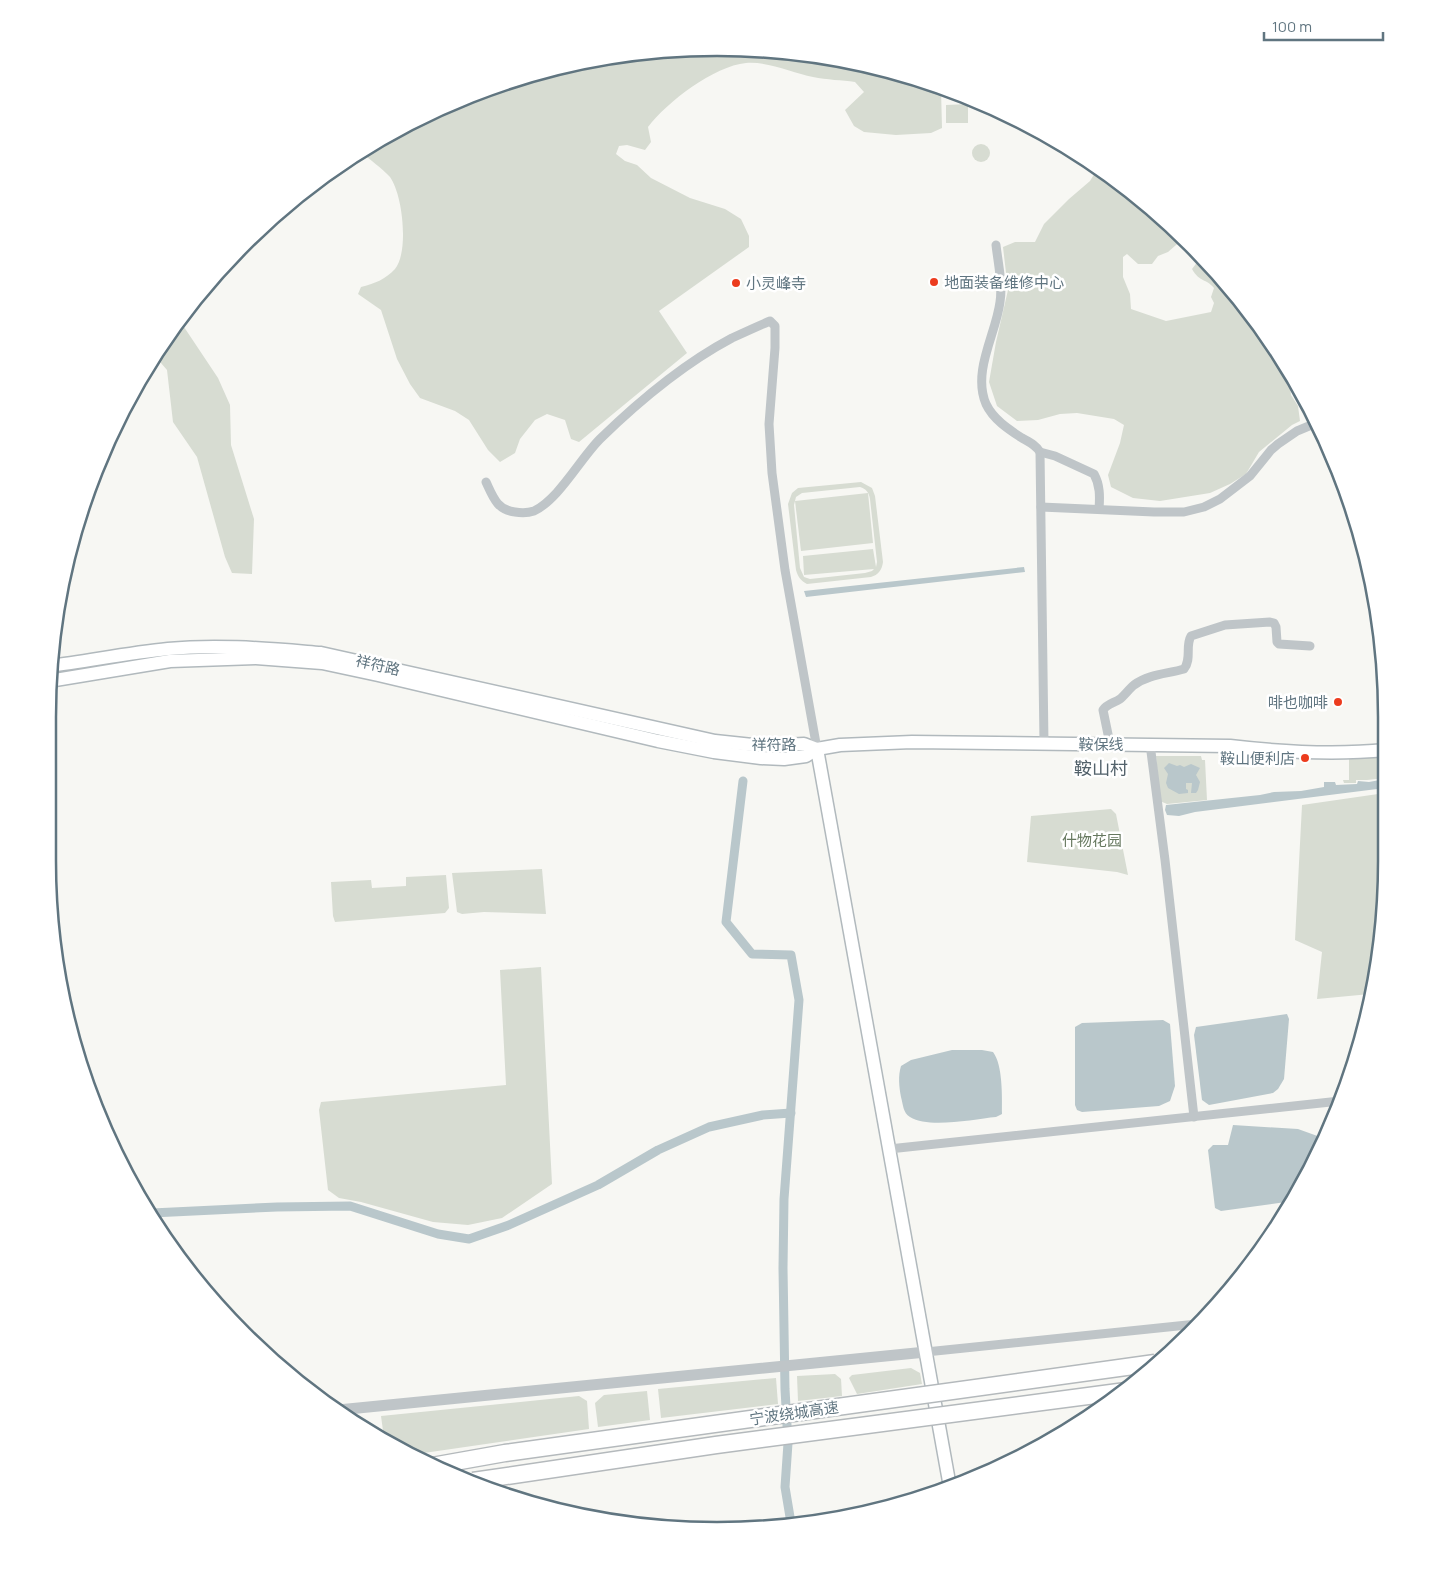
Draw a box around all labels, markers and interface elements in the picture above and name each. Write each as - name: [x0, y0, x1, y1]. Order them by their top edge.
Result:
- scale bar: [1264, 10, 1383, 42]
- text: 100 m: [1272, 16, 1312, 37]
- place label: 地面装备维修中心: [944, 272, 1064, 293]
- place label: 小灵峰寺: [746, 273, 806, 294]
- marker: 地面装备维修中心: [928, 276, 940, 288]
- marker: 小灵峰寺: [730, 277, 742, 289]
- street label: 祥符路: [354, 650, 402, 680]
- place label: 啡也咖啡: [1268, 692, 1328, 713]
- marker: 啡也咖啡: [1332, 696, 1344, 708]
- street label: 祥符路: [751, 734, 797, 755]
- street label: 鞍保线: [1078, 734, 1124, 755]
- place label: 鞍山便利店: [1220, 748, 1295, 769]
- marker: 鞍山便利店: [1299, 752, 1311, 764]
- district label: 鞍山村: [1074, 756, 1128, 780]
- park label: 什物花园: [1062, 830, 1122, 851]
- street label: 宁波绕城高速: [748, 1396, 840, 1430]

